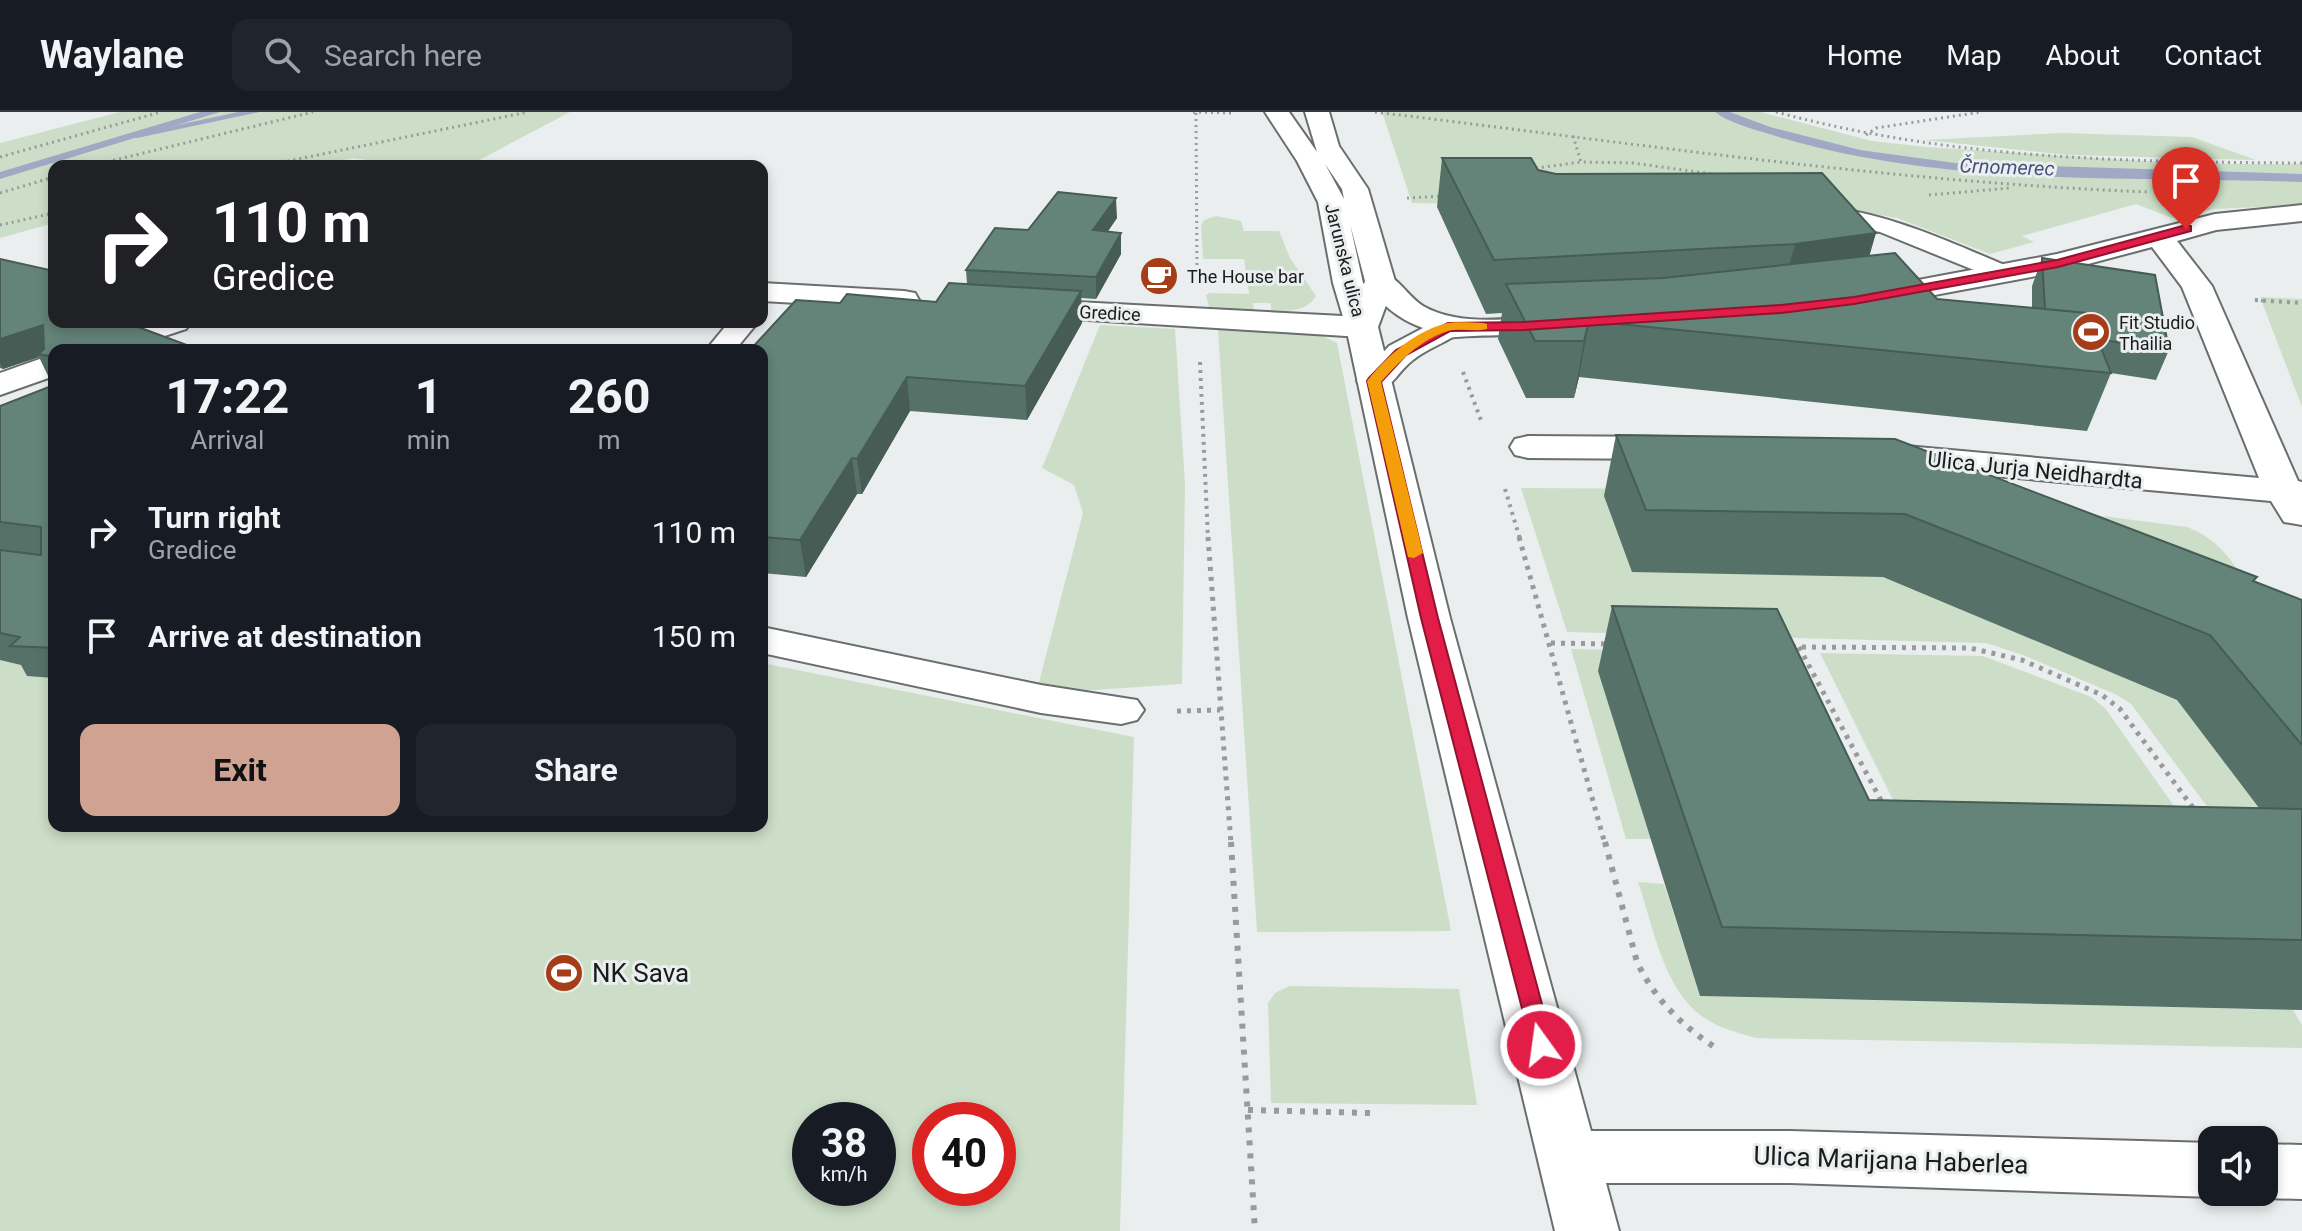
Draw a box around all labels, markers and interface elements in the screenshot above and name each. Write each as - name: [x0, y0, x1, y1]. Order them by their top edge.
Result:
- search box: [232, 19, 792, 91]
- text: Waylane: [40, 33, 184, 77]
- icon: search: [260, 33, 304, 77]
- text: Search here: [324, 38, 482, 73]
- text: Home: [1827, 39, 1902, 72]
- text: Map: [1946, 39, 2002, 72]
- text: About: [2046, 39, 2120, 72]
- text: Contact: [2164, 39, 2262, 72]
- pin: [2152, 147, 2220, 229]
- water label: Črnomerec: [1959, 153, 2055, 181]
- icon: arrive: [2164, 159, 2208, 203]
- text: 110 m: [212, 190, 371, 256]
- icon: right: [80, 192, 184, 296]
- street label: Jarunska ulica: [1321, 201, 1369, 319]
- cafe icon: The House bar: [1138, 255, 1180, 297]
- text: Gredice: [212, 257, 334, 299]
- place label: The House bar: [1187, 266, 1304, 287]
- street label: Gredice: [1079, 301, 1141, 325]
- sports icon: Fit Studio Thailia: [2070, 311, 2112, 353]
- place label: Fit Studio Thailia: [2119, 312, 2195, 354]
- text: 17:22: [166, 368, 289, 425]
- text: 1: [415, 368, 442, 425]
- text: 260: [568, 368, 650, 425]
- text: Arrival: [191, 425, 264, 455]
- text: min: [407, 425, 450, 455]
- text: m: [598, 425, 621, 455]
- street label: Ulica Jurja Neidhardta: [1926, 446, 2144, 494]
- text: Turn right: [148, 500, 281, 535]
- icon: right: [80, 510, 124, 554]
- text: 110 m: [652, 515, 736, 550]
- text: Gredice: [148, 535, 236, 565]
- icon: arrive: [80, 614, 124, 658]
- text: Arrive at destination: [148, 619, 422, 654]
- text: 150 m: [652, 619, 736, 654]
- button: Exit: [80, 724, 400, 816]
- button: Share: [416, 724, 736, 816]
- sports icon: NK Sava: [543, 952, 585, 994]
- place label: NK Sava: [592, 958, 689, 988]
- position arrow: [1499, 1003, 1583, 1087]
- speed limit sign: 40: [912, 1102, 1016, 1206]
- text: 38: [821, 1120, 867, 1167]
- map controls: [2198, 1126, 2278, 1206]
- button: sound: [2198, 1126, 2278, 1206]
- street label: Ulica Marijana Haberlea: [1753, 1140, 2029, 1180]
- text: km/h: [821, 1162, 867, 1186]

